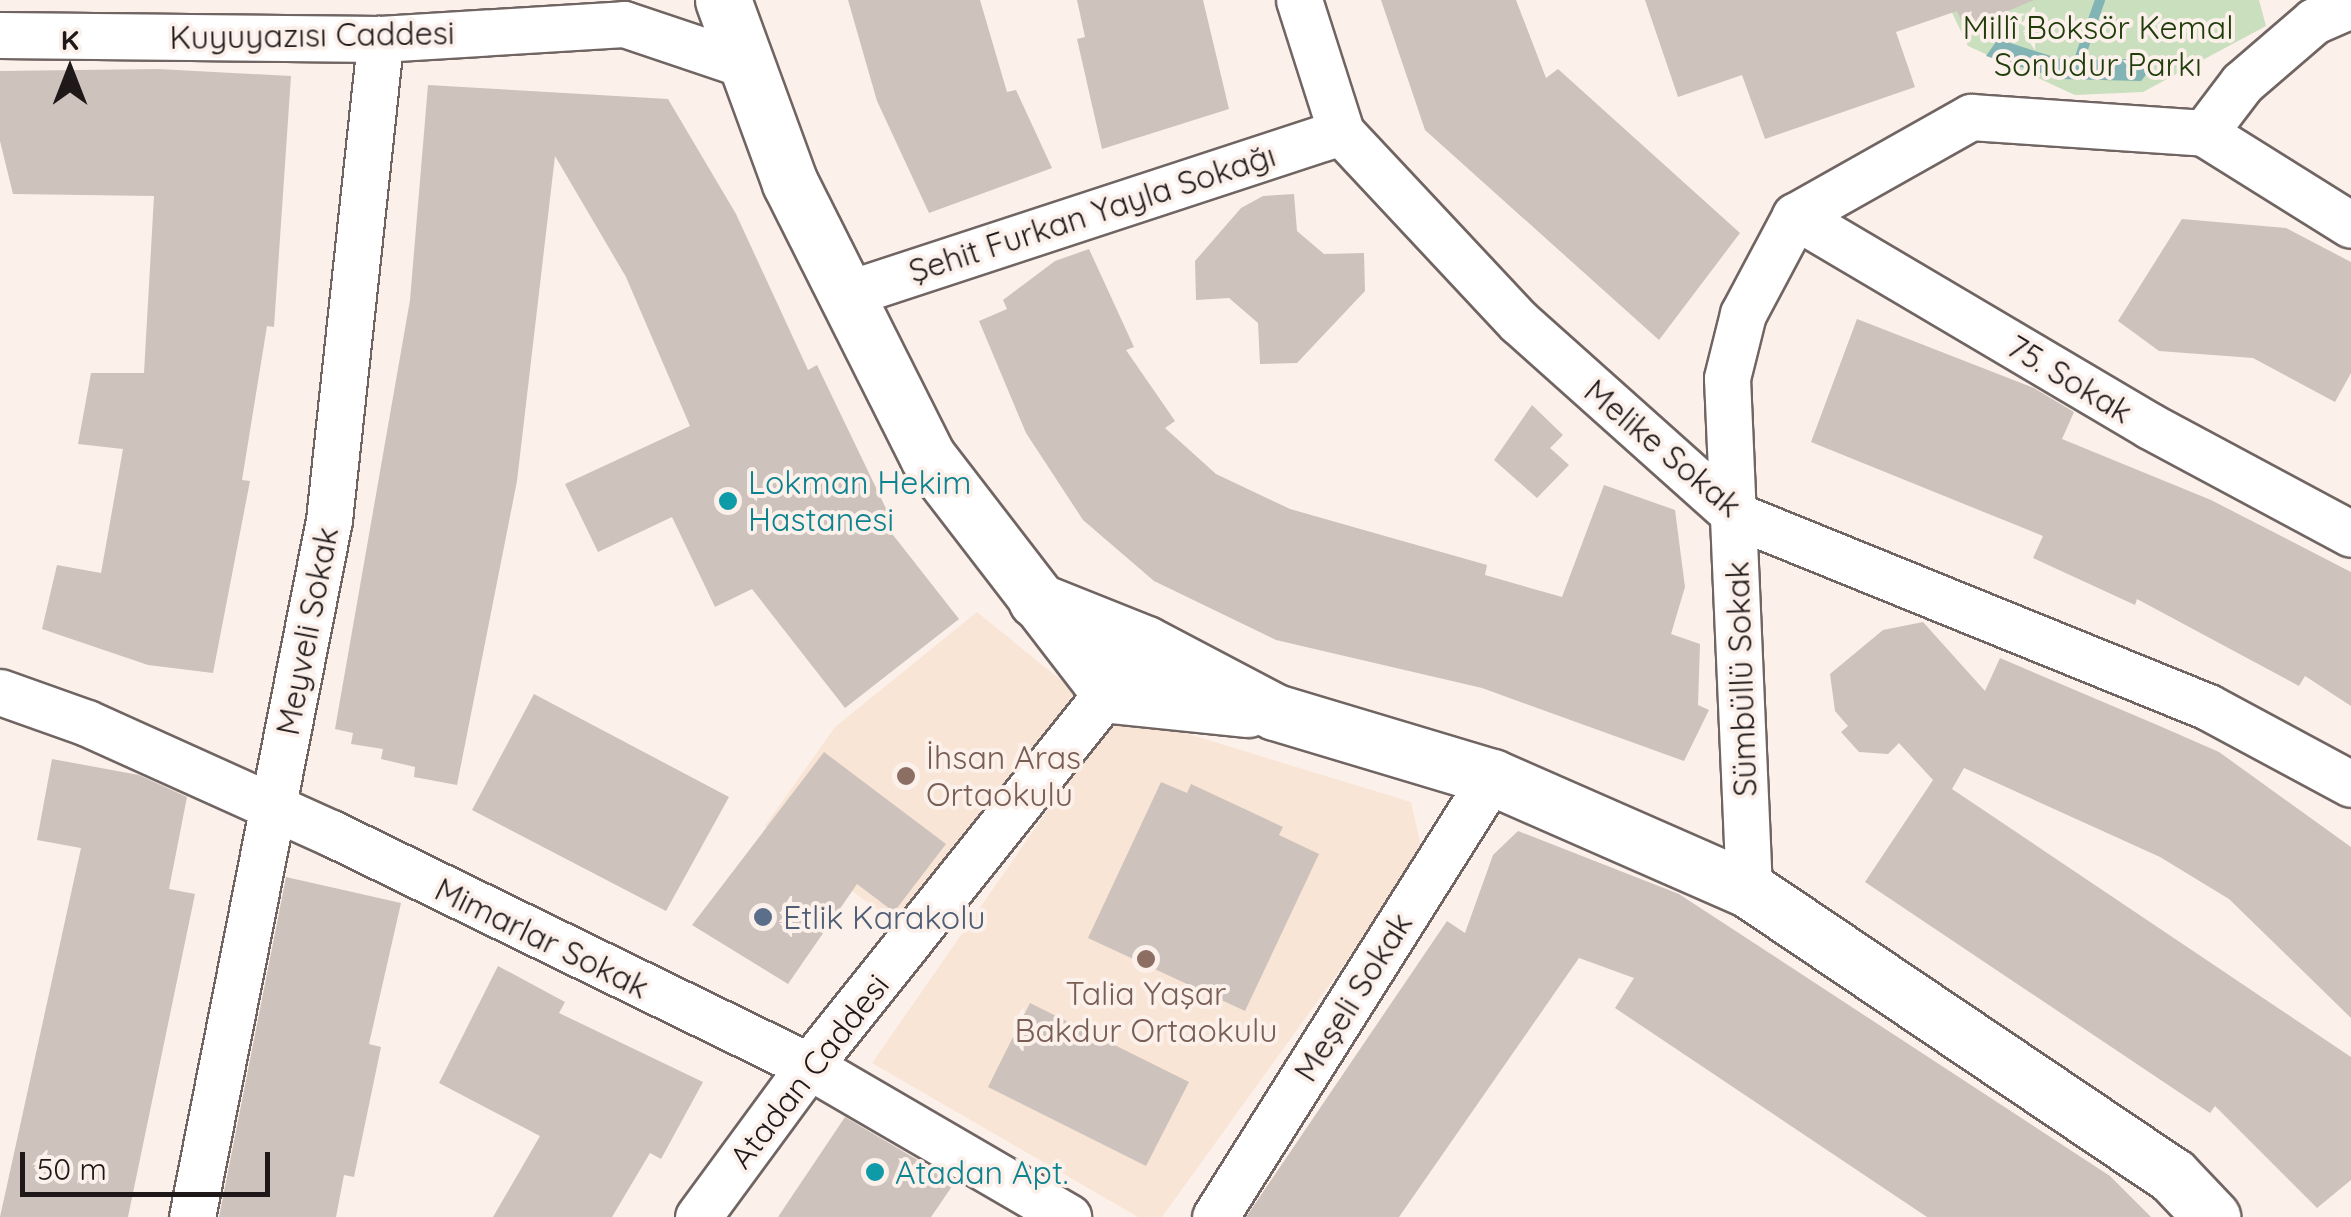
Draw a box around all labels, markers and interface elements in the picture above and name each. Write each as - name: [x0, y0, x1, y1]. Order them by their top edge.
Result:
- park label: Millî Boksör Kemal Sonudur Parkı: [1962, 9, 2234, 84]
- street label: Kuyuyazısı Caddesi: [169, 13, 455, 57]
- north arrow: [20, 20, 120, 120]
- text: K: [61, 22, 79, 57]
- street label: Şehit Furkan Yayla Sokağı: [904, 136, 1280, 290]
- street label: 75. Sokak: [2001, 327, 2139, 431]
- street label: Melike Sokak: [1577, 371, 1749, 525]
- place label: Lokman Hekim Hastanesi: [748, 464, 972, 539]
- marker: Lokman Hekim Hastanesi: [717, 490, 739, 512]
- street label: Meyveli Sokak: [268, 524, 346, 738]
- street label: Sümbüllü Sokak: [1718, 561, 1764, 797]
- place label: İhsan Aras Ortaokulu: [926, 739, 1081, 814]
- marker: İhsan Aras Ortaokulu: [895, 765, 917, 787]
- street label: Mimarlar Sokak: [429, 870, 655, 1006]
- place label: Etlik Karakolu: [783, 898, 986, 936]
- marker: Etlik Karakolu: [752, 906, 774, 928]
- street label: Meşeli Sokak: [1286, 906, 1420, 1088]
- marker: Talia Yaşar Bakdur Ortaokulu: [1135, 948, 1157, 970]
- street label: Atadan Caddesi: [721, 966, 897, 1176]
- place label: Talia Yaşar Bakdur Ortaokulu: [1015, 975, 1277, 1050]
- scale bar: [25, 1132, 275, 1194]
- text: 50 m: [37, 1150, 107, 1188]
- place label: Atadan Apt.: [895, 1153, 1069, 1191]
- marker: Atadan Apt.: [864, 1161, 886, 1183]

